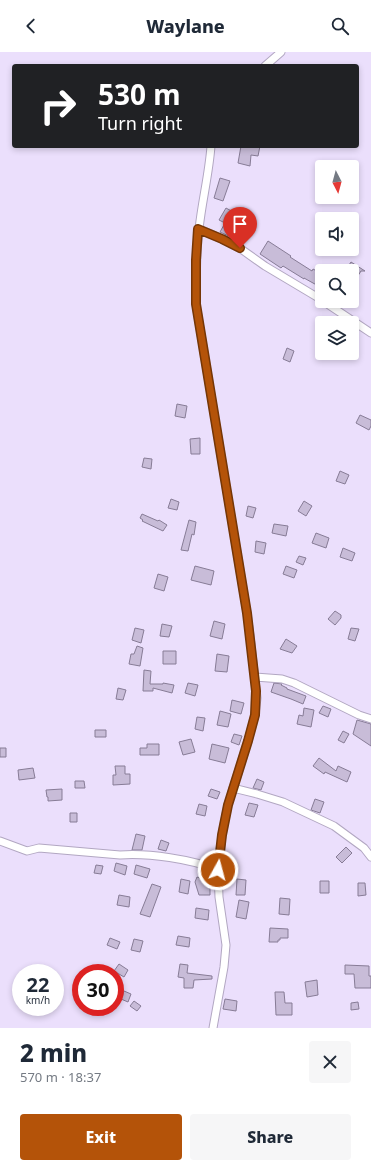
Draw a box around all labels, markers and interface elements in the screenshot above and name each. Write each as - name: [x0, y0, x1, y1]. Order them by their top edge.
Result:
- text: Waylane: [146, 14, 225, 38]
- icon: back: [20, 15, 42, 37]
- icon: search: [329, 15, 351, 37]
- text: 530 m: [98, 75, 181, 113]
- icon: right: [32, 80, 84, 132]
- text: Turn right: [98, 111, 182, 135]
- north arrow: [315, 160, 359, 204]
- map controls: [315, 160, 359, 360]
- pin: [223, 207, 257, 248]
- button: sound: [315, 212, 359, 256]
- icon: arrive: [229, 213, 251, 235]
- button: search: [315, 264, 359, 308]
- button: layers: [315, 316, 359, 360]
- position arrow: [197, 849, 239, 891]
- speed limit sign: 30: [72, 964, 124, 1016]
- text: 22: [27, 971, 49, 998]
- text: km/h: [26, 993, 50, 1007]
- text: 2 min: [20, 1036, 87, 1069]
- button: close: [309, 1041, 351, 1083]
- text: 570 m · 18:37: [20, 1068, 101, 1086]
- button: Exit: [20, 1114, 182, 1160]
- button: Share: [190, 1114, 351, 1160]

